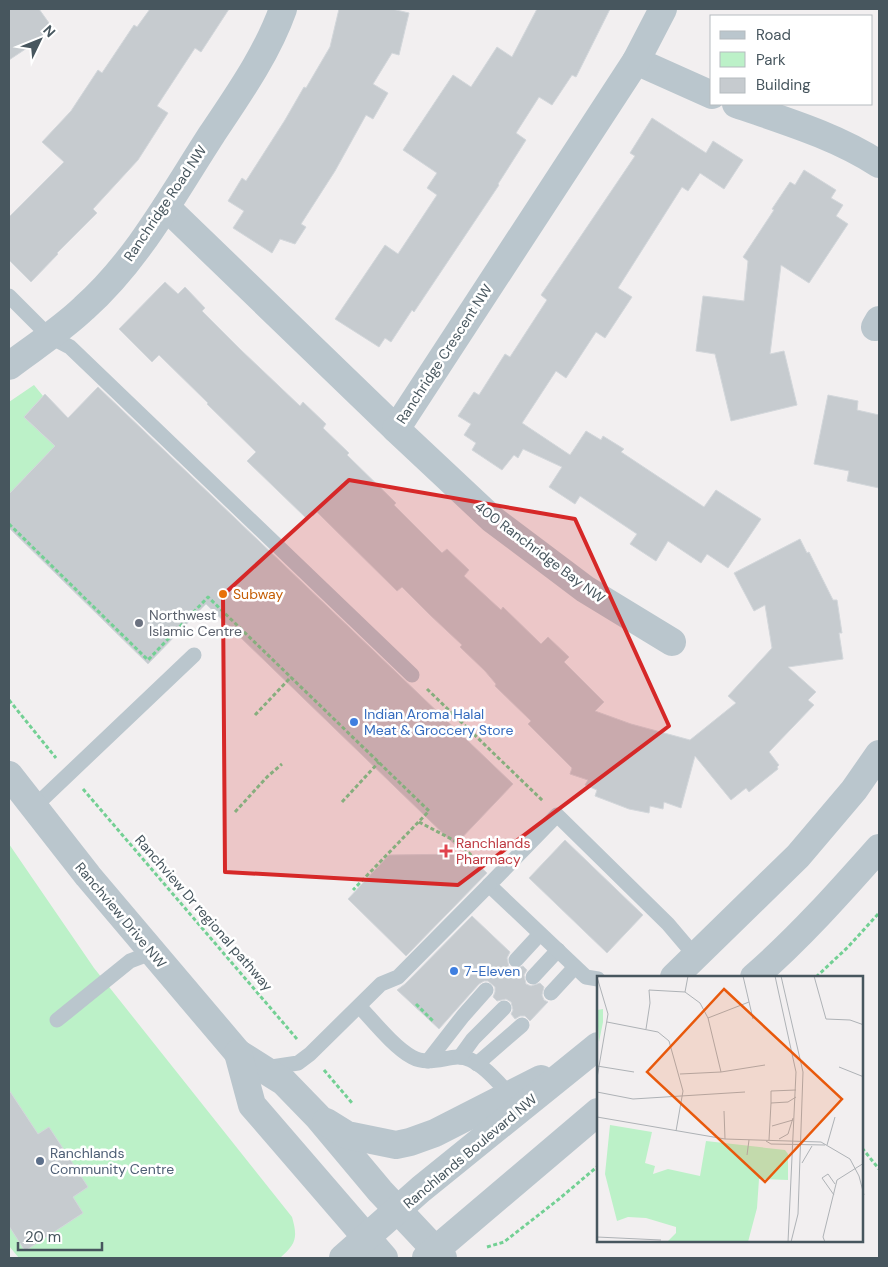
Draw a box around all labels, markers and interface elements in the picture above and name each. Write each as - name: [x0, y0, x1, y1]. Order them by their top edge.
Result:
- north arrow: [15, 15, 65, 65]
- legend: [710, 15, 873, 105]
- text: N: [39, 21, 60, 41]
- text: Road: [756, 25, 791, 45]
- text: Park: [756, 50, 786, 70]
- text: Building: [756, 75, 811, 95]
- street label: Ranchridge Road NW: [120, 141, 211, 264]
- street label: Ranchridge Crescent NW: [392, 280, 496, 427]
- street label: 400 Ranchridge Bay NW: [471, 497, 609, 607]
- place label: Subway: [233, 585, 283, 603]
- marker: Subway: [217, 588, 229, 600]
- place label: Northwest Islamic Centre: [149, 606, 242, 640]
- marker: Northwest Islamic Centre: [133, 617, 145, 629]
- place label: Indian Aroma Halal Meat & Groccery Store: [364, 705, 513, 739]
- marker: Indian Aroma Halal Meat & Groccery Store: [348, 716, 360, 728]
- street label: Ranchview Dr regional pathway: [131, 831, 277, 995]
- place label: Ranchlands Pharmacy: [456, 834, 530, 868]
- marker: Ranchlands Pharmacy: [440, 845, 452, 857]
- street label: Ranchview Drive NW: [71, 858, 171, 972]
- place label: 7-Eleven: [464, 962, 520, 980]
- marker: 7-Eleven: [448, 965, 460, 977]
- inset map: [597, 976, 863, 1242]
- street label: Ranchlands Boulevard NW: [399, 1090, 541, 1212]
- place label: Ranchlands Community Centre: [50, 1144, 174, 1178]
- marker: Ranchlands Community Centre: [34, 1155, 46, 1167]
- scale bar: [18, 1220, 101, 1252]
- text: 20 m: [25, 1227, 61, 1247]

